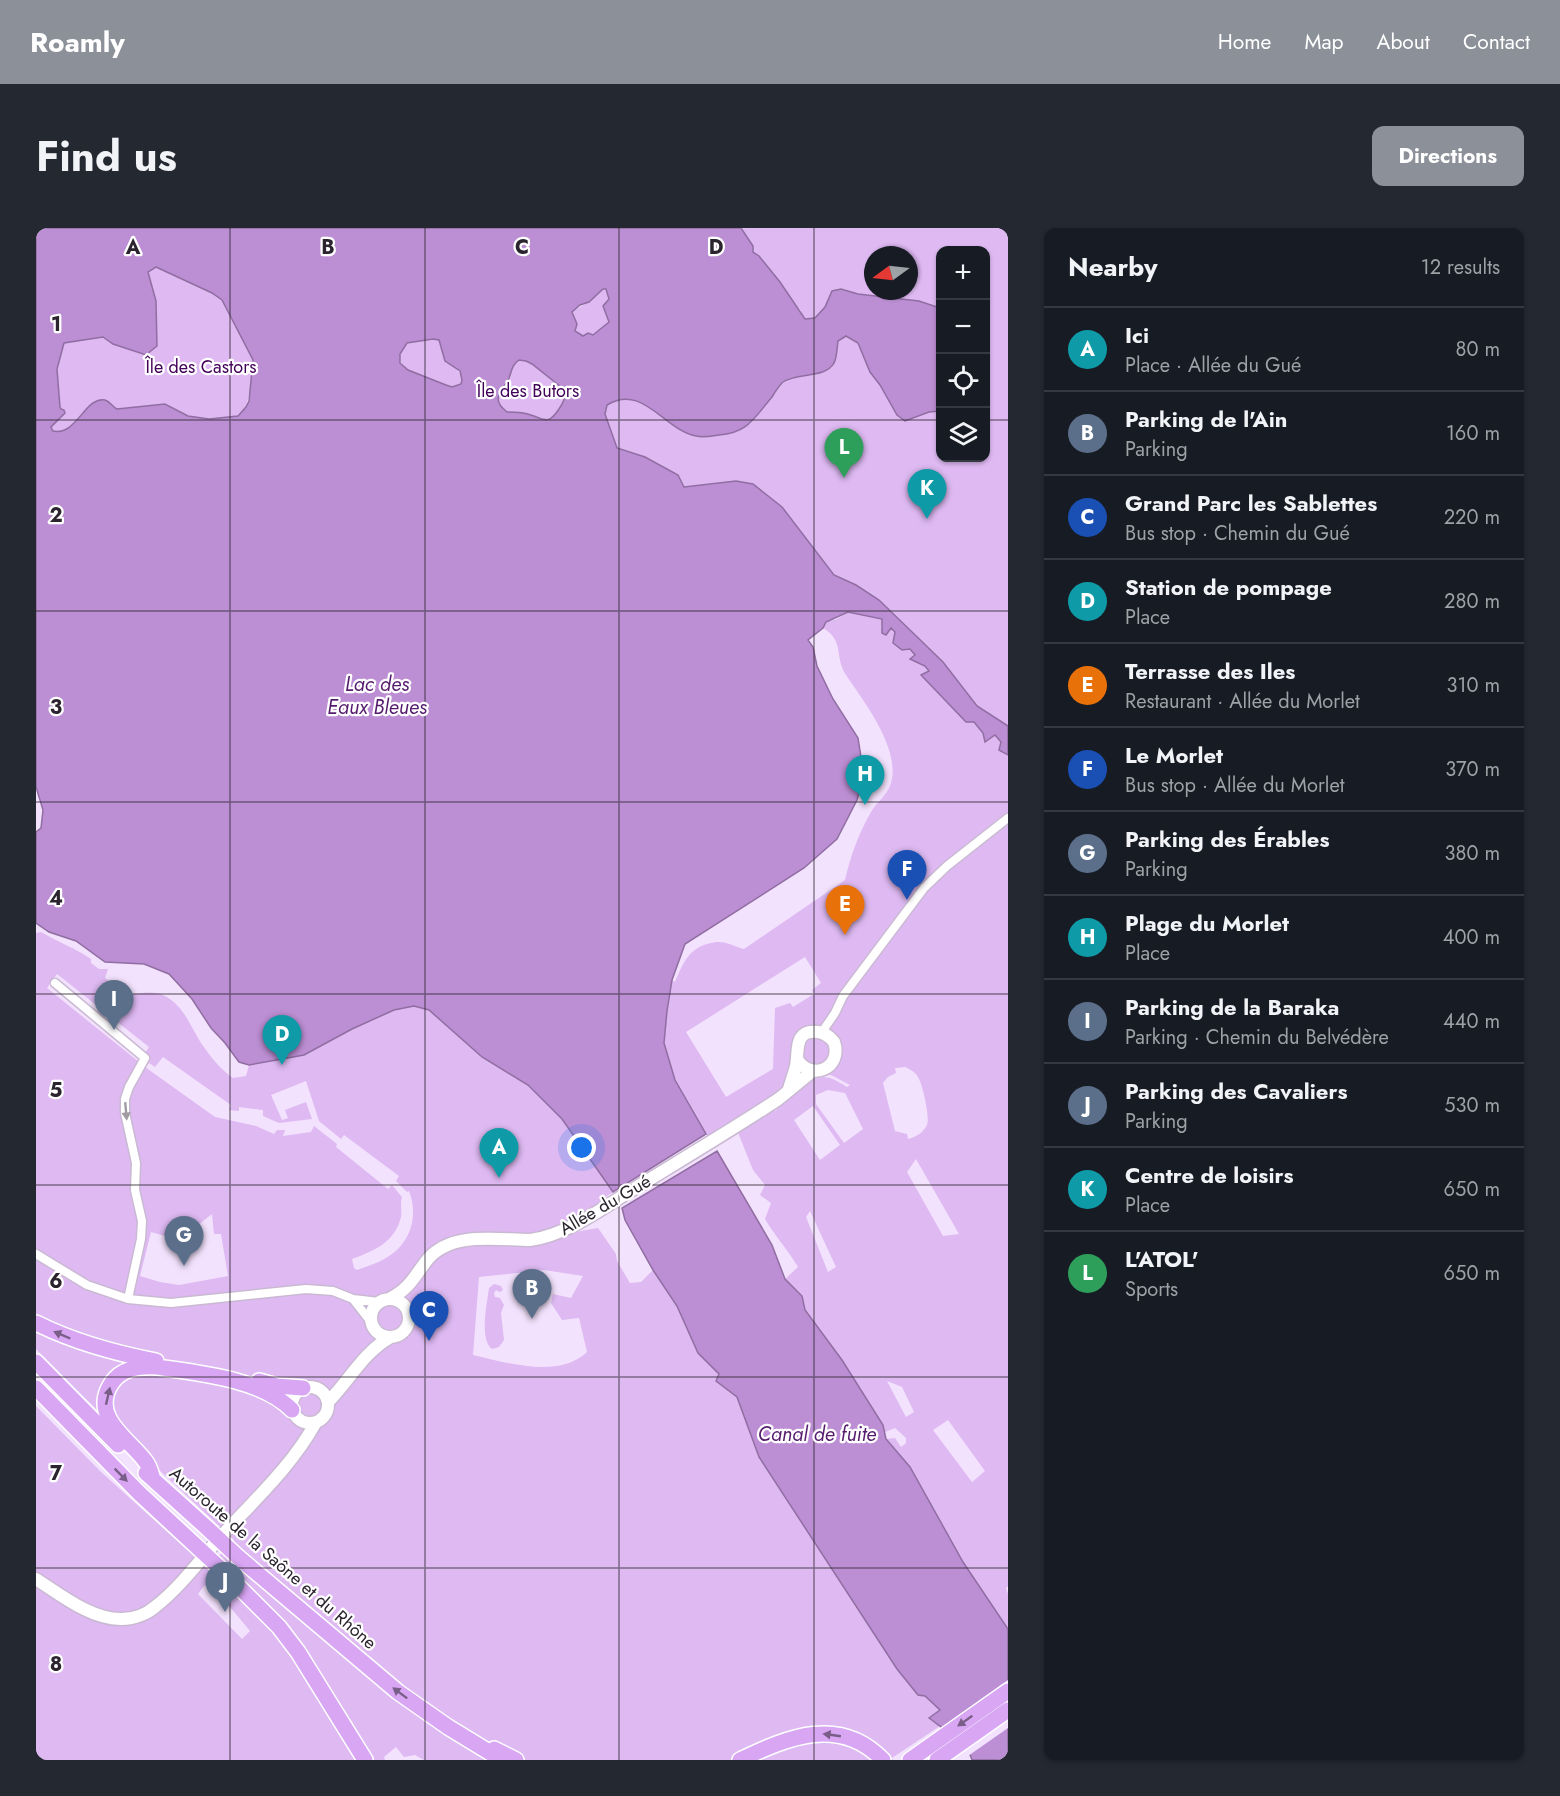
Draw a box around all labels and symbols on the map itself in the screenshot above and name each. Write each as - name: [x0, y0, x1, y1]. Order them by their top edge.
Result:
- text: A: [125, 233, 141, 262]
- text: B: [321, 233, 335, 262]
- text: C: [515, 233, 529, 262]
- text: D: [709, 233, 723, 262]
- north arrow: [864, 246, 918, 300]
- text: 1: [51, 310, 61, 339]
- park label: Île des Castors: [144, 354, 257, 380]
- park label: Île des Butors: [476, 378, 579, 404]
- pin: L: [824, 428, 864, 478]
- pin: K: [908, 470, 946, 519]
- text: 2: [49, 501, 63, 530]
- water label: Lac des Eaux Bleues: [327, 670, 427, 722]
- text: 3: [50, 693, 62, 722]
- pin: H: [846, 756, 884, 805]
- pin: F: [888, 850, 926, 900]
- text: 4: [49, 884, 63, 913]
- pin: E: [826, 886, 864, 935]
- pin: I: [94, 980, 134, 1030]
- pin: D: [262, 1016, 302, 1065]
- text: 5: [50, 1076, 63, 1105]
- one-way arrow: [121, 1102, 131, 1121]
- pin: A: [480, 1128, 518, 1178]
- your location: [567, 1133, 596, 1162]
- street label: Allée du Gué: [554, 1168, 656, 1242]
- pin: G: [164, 1216, 204, 1266]
- text: 6: [49, 1267, 63, 1296]
- pin: B: [512, 1270, 552, 1319]
- pin: C: [410, 1292, 448, 1341]
- one-way arrow: [53, 1330, 71, 1339]
- one-way arrow: [103, 1387, 113, 1405]
- water label: Canal de fuite: [758, 1420, 876, 1449]
- text: 7: [50, 1459, 63, 1488]
- street label: Autoroute de la Saône et du Rhône: [164, 1461, 382, 1655]
- one-way arrow: [113, 1468, 128, 1482]
- pin: J: [206, 1562, 244, 1612]
- text: 8: [50, 1650, 62, 1679]
- one-way arrow: [393, 1687, 408, 1699]
- one-way arrow: [957, 1715, 973, 1726]
- one-way arrow: [822, 1730, 841, 1740]

